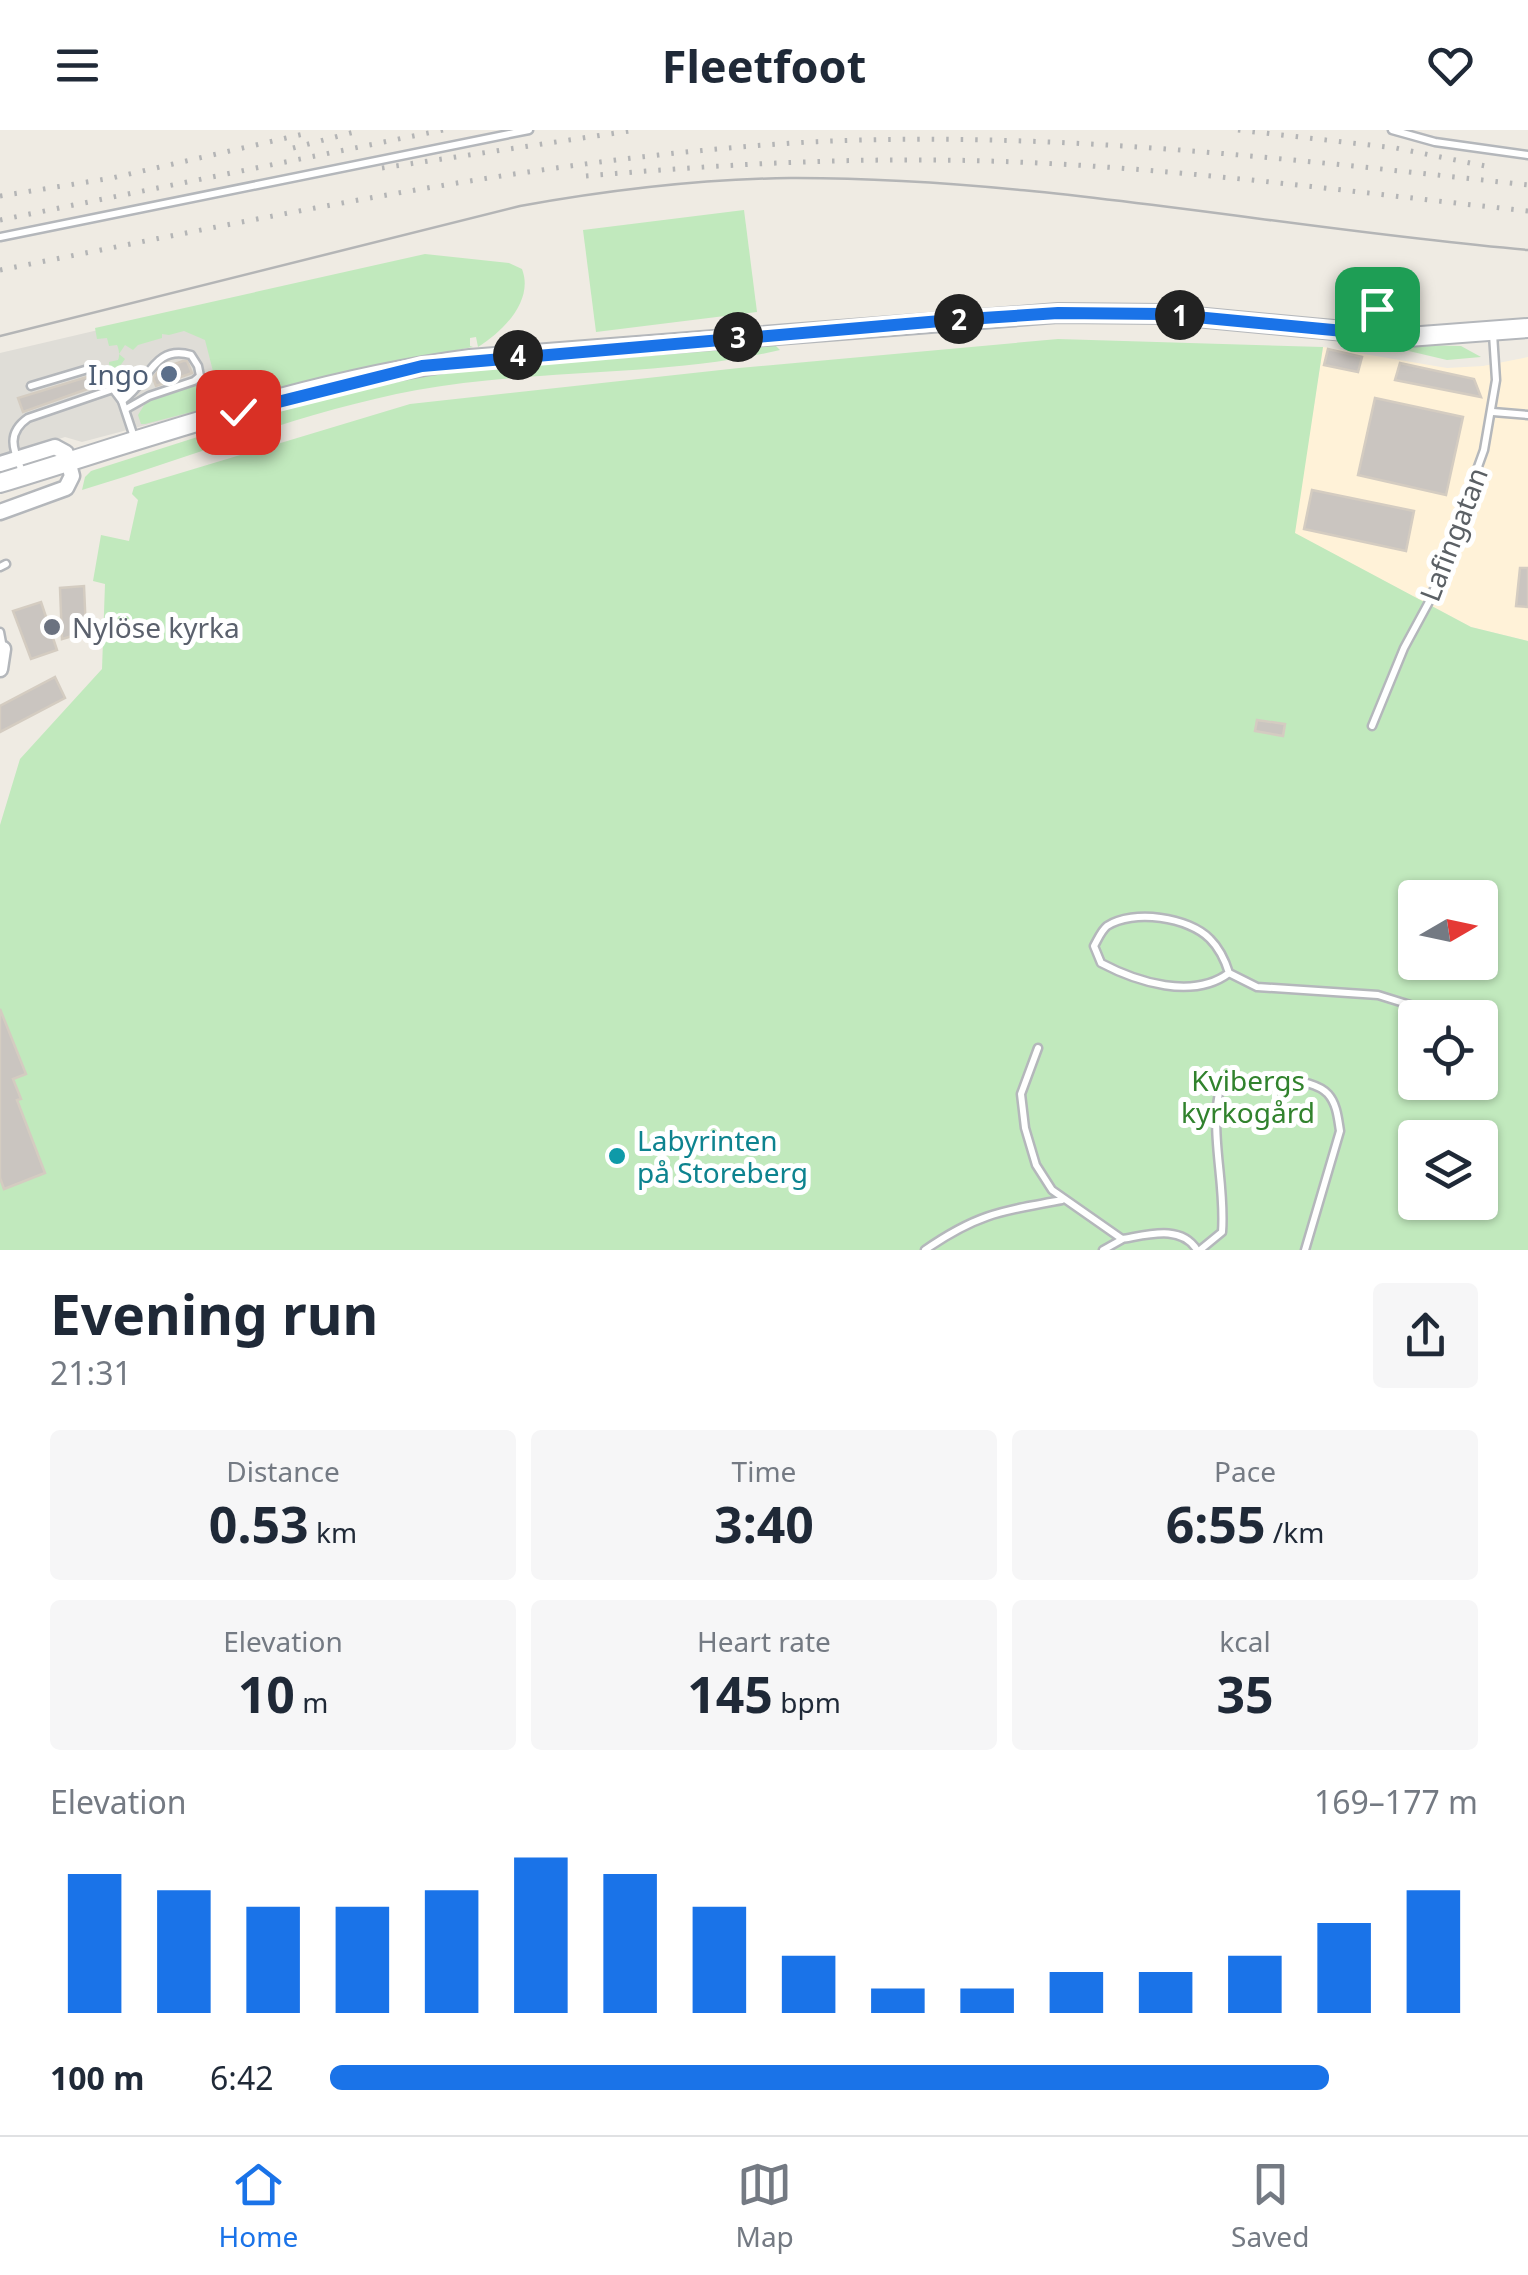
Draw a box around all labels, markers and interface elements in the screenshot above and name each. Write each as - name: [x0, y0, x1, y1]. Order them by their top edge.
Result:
- text: Fleetfoot: [662, 35, 866, 96]
- icon: menu: [50, 38, 105, 93]
- icon: heart: [1423, 38, 1478, 93]
- pin: [1335, 267, 1420, 352]
- icon: arrive: [1350, 282, 1405, 337]
- pin: 1: [1155, 290, 1205, 340]
- pin: 2: [934, 294, 984, 344]
- text: 1: [1172, 296, 1188, 334]
- text: 2: [951, 300, 967, 338]
- pin: 3: [713, 312, 763, 362]
- text: 3: [730, 318, 746, 356]
- pin: 4: [493, 330, 543, 380]
- text: 4: [510, 336, 526, 374]
- place label: Ingo: [88, 355, 149, 393]
- marker: Ingo: [158, 363, 180, 385]
- pin: [196, 370, 281, 455]
- icon: check: [211, 385, 266, 440]
- street label: Lafingatan: [1410, 462, 1496, 606]
- place label: Nylöse kyrka: [72, 608, 240, 646]
- marker: Nylöse kyrka: [41, 616, 63, 638]
- north arrow: [1398, 880, 1498, 980]
- map controls: [1398, 880, 1498, 1220]
- button: locate: [1398, 1000, 1498, 1100]
- park label: Kvibergs kyrkogård: [1181, 1061, 1315, 1131]
- button: layers: [1398, 1120, 1498, 1220]
- place label: Labyrinten på Storeberg: [637, 1121, 808, 1191]
- marker: Labyrinten på Storeberg: [606, 1145, 628, 1167]
- text: Evening run: [50, 1276, 378, 1351]
- button: share: [1373, 1283, 1478, 1388]
- text: 21:31: [50, 1351, 132, 1394]
- text: Distance: [226, 1452, 340, 1490]
- text: Time: [732, 1452, 796, 1490]
- text: Pace: [1214, 1452, 1276, 1490]
- text: 0.53: [209, 1490, 309, 1558]
- text: 3:40: [714, 1490, 814, 1558]
- text: 6:55: [1166, 1490, 1266, 1558]
- text: km: [309, 1513, 357, 1551]
- text: /km: [1266, 1513, 1324, 1551]
- text: Elevation: [223, 1622, 343, 1660]
- text: Heart rate: [697, 1622, 831, 1660]
- text: kcal: [1219, 1622, 1271, 1660]
- text: 10: [238, 1660, 295, 1728]
- text: 145: [687, 1660, 773, 1728]
- text: 35: [1216, 1660, 1274, 1728]
- text: m: [295, 1683, 328, 1721]
- text: bpm: [773, 1683, 841, 1721]
- text: Elevation: [50, 1780, 187, 1823]
- text: 169–177 m: [1314, 1780, 1478, 1823]
- text: 100 m: [50, 2056, 144, 2099]
- text: 6:42: [210, 2056, 274, 2099]
- tab: Home: [219, 2157, 298, 2255]
- tab: Map: [736, 2157, 794, 2255]
- tab: Saved: [1231, 2157, 1309, 2255]

